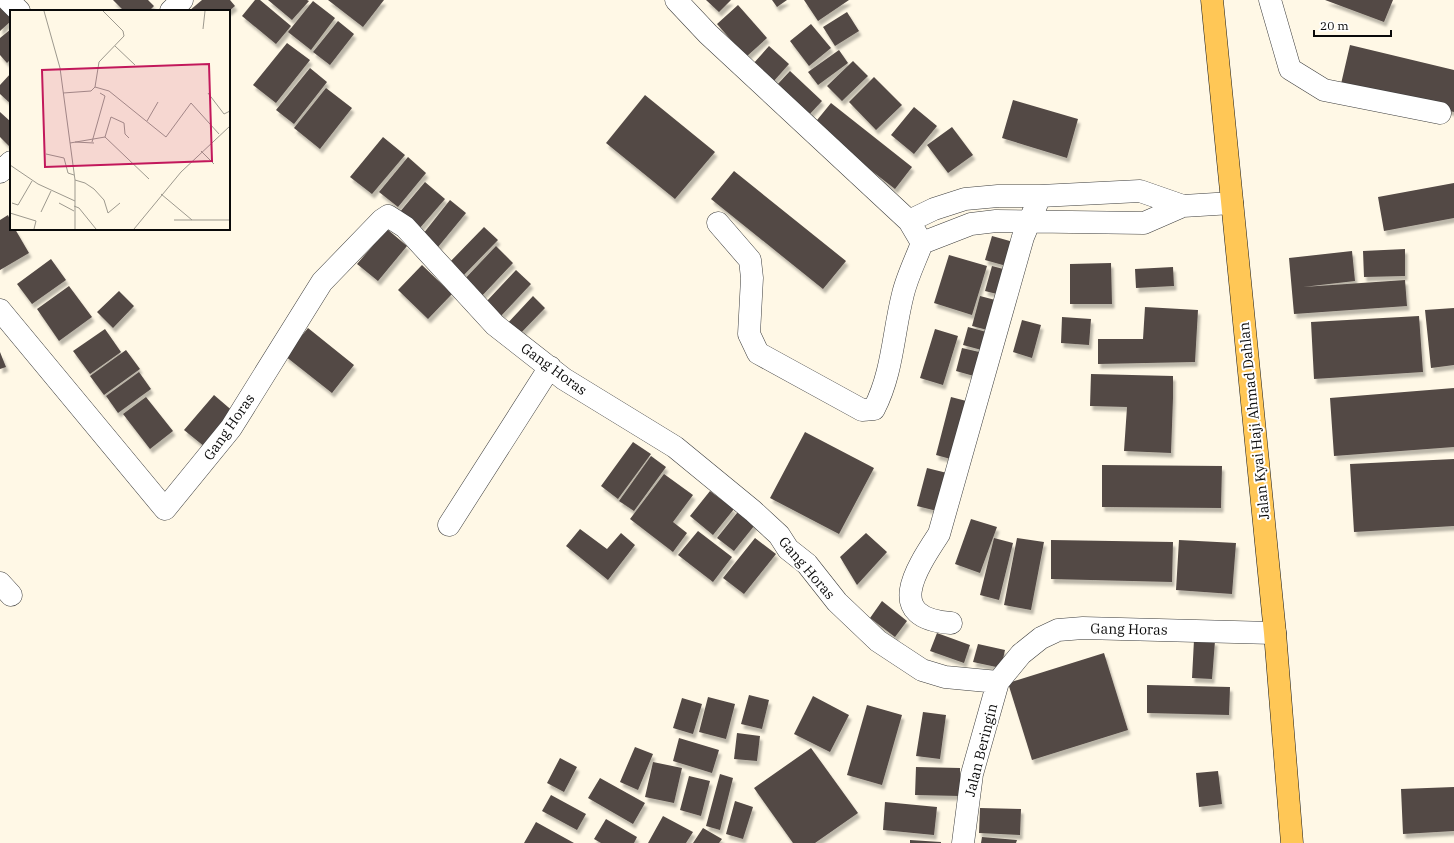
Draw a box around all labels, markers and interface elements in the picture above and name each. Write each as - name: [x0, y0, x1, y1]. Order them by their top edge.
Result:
- inset map: [10, 10, 230, 230]
- scale bar: [1314, 12, 1391, 38]
- text: 20 m: [1320, 18, 1349, 33]
- street label: Jalan Kyai Haji Ahmad Dahlan: [1235, 321, 1273, 521]
- street label: Gang Horas: [517, 339, 591, 399]
- street label: Gang Horas: [199, 390, 259, 464]
- street label: Gang Horas: [775, 533, 839, 603]
- street label: Gang Horas: [1090, 619, 1168, 639]
- street label: Jalan Beringin: [961, 701, 1001, 798]

